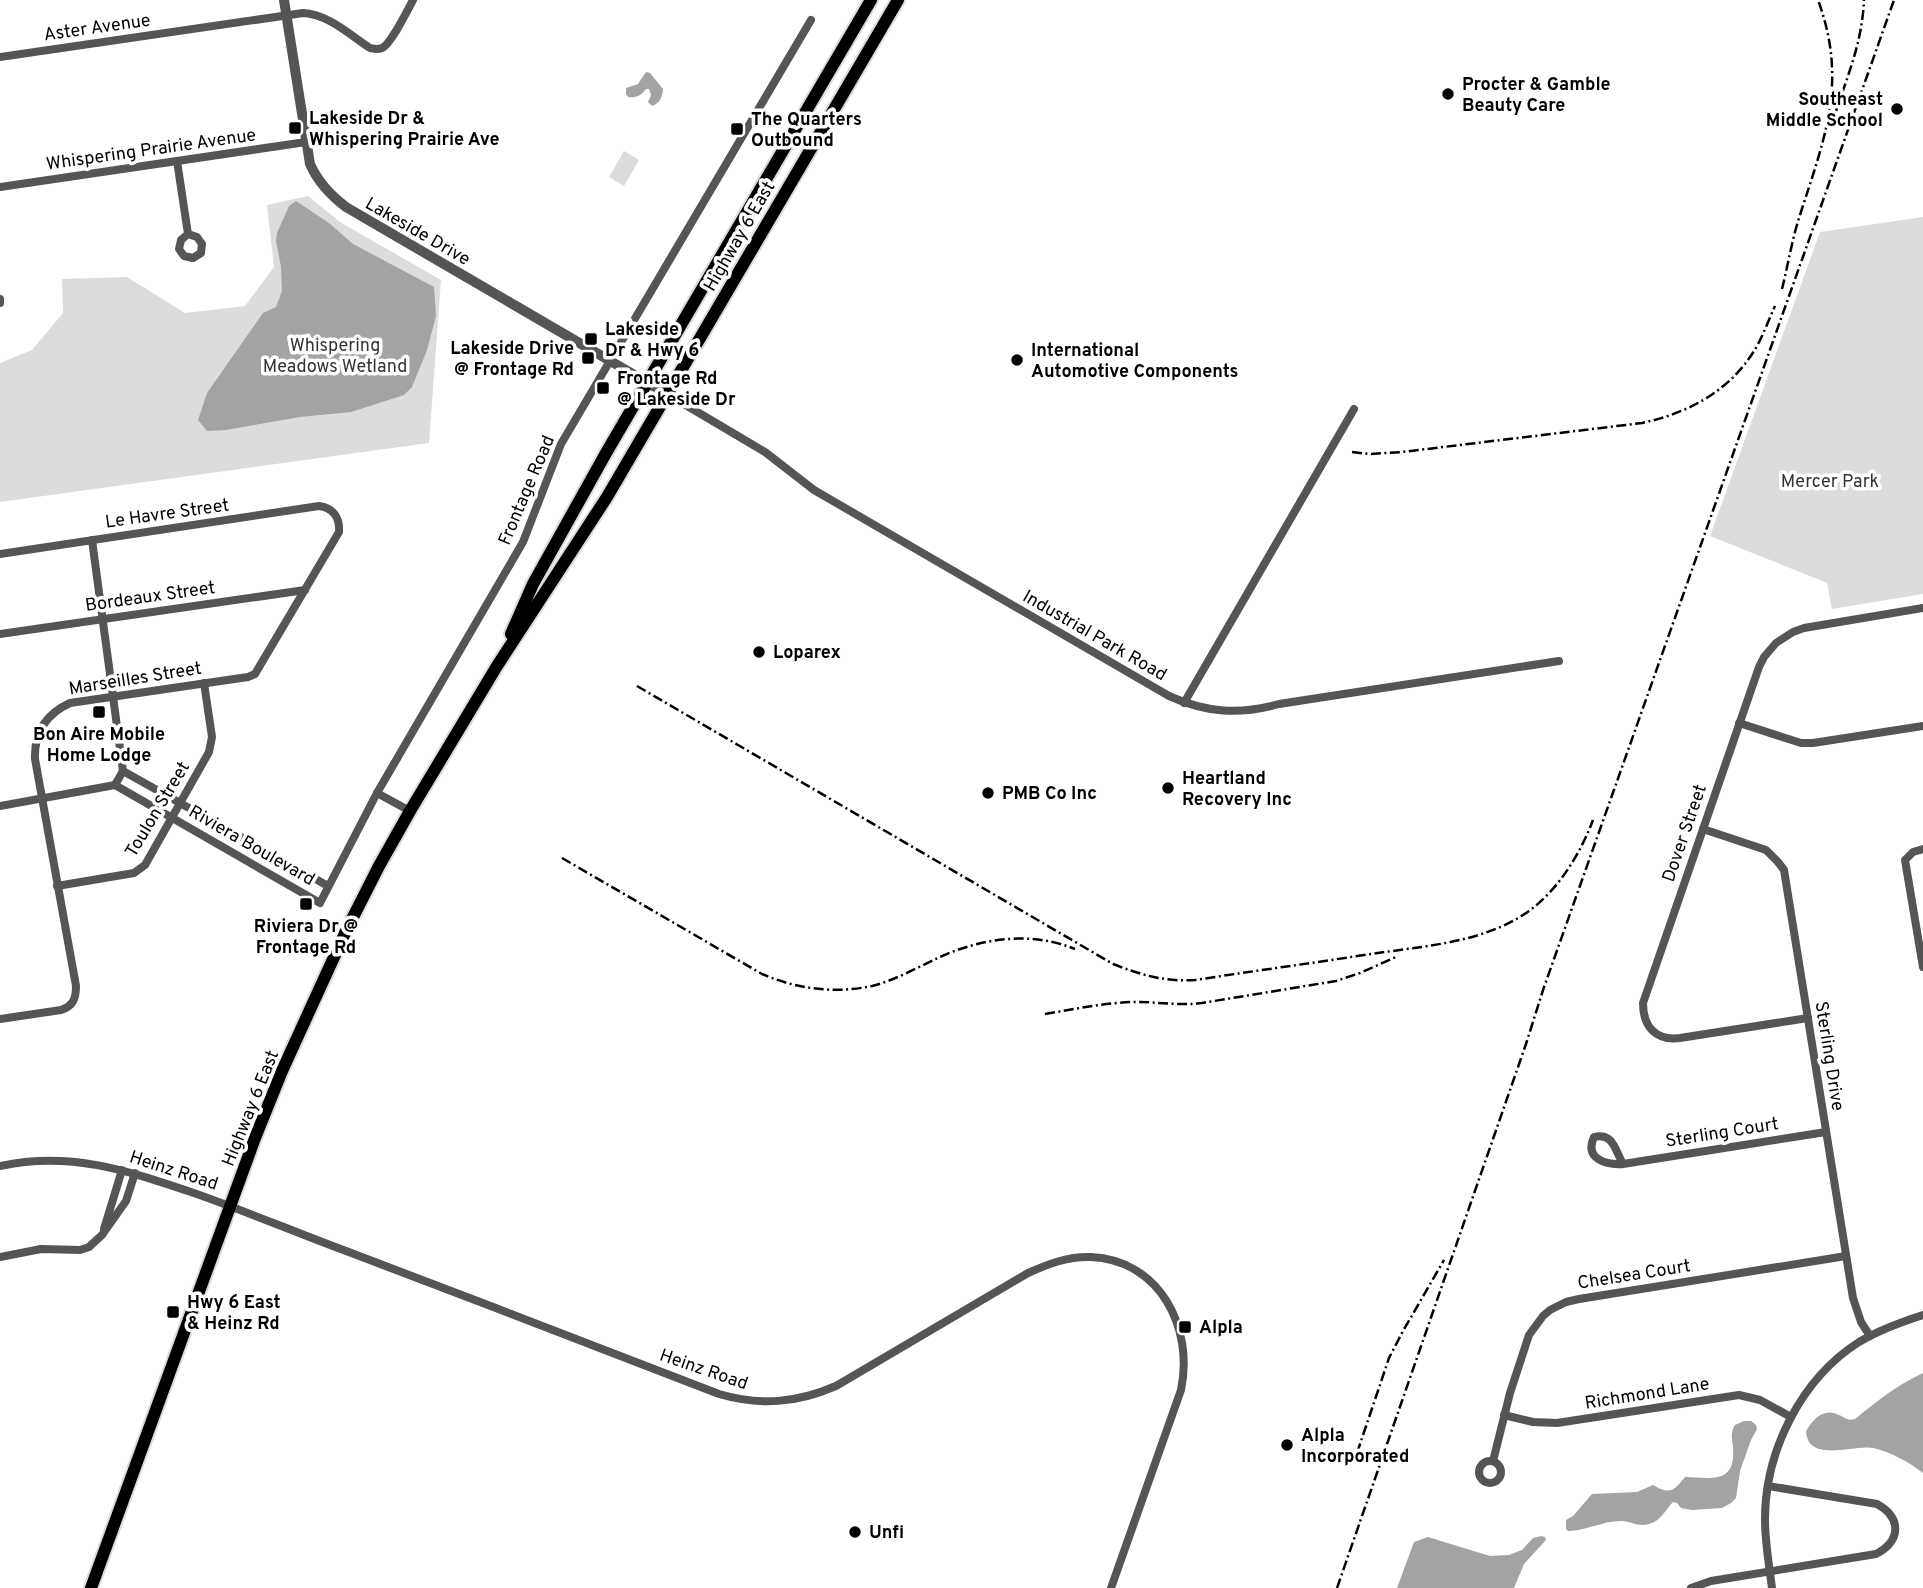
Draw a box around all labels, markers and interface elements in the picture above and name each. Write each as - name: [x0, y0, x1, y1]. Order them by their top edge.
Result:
- street label: Aster Avenue: [42, 10, 152, 47]
- place label: Procter & Gamble Beauty Care: [1462, 74, 1611, 118]
- marker: Procter & Gamble Beauty Care: [1440, 86, 1456, 102]
- place label: Southeast Middle School: [1766, 89, 1883, 133]
- marker: Southeast Middle School: [1889, 101, 1905, 117]
- place label: Lakeside Dr & Whispering Prairie Ave: [309, 108, 500, 152]
- place label: The Quarters Outbound: [751, 109, 862, 153]
- marker: Lakeside Dr & Whispering Prairie Ave: [287, 120, 303, 136]
- marker: The Quarters Outbound: [729, 121, 745, 137]
- street label: Whispering Prairie Avenue: [45, 124, 258, 177]
- street label: Highway 6 East: [700, 178, 781, 296]
- street label: Lakeside Drive: [361, 193, 474, 272]
- place label: Lakeside Dr & Hwy 6: [605, 319, 699, 363]
- marker: Lakeside Dr & Hwy 6: [583, 331, 599, 347]
- park label: Whispering Meadows Wetland: [263, 335, 407, 379]
- place label: Lakeside Drive @ Frontage Rd: [450, 338, 574, 382]
- place label: International Automotive Components: [1031, 340, 1238, 384]
- marker: Lakeside Drive @ Frontage Rd: [580, 350, 596, 366]
- marker: International Automotive Components: [1009, 352, 1025, 368]
- place label: Frontage Rd @ Lakeside Dr: [617, 368, 736, 412]
- marker: Frontage Rd @ Lakeside Dr: [595, 380, 611, 396]
- street label: Frontage Road: [494, 432, 561, 549]
- park label: Mercer Park: [1781, 471, 1879, 494]
- street label: Le Havre Street: [104, 494, 231, 535]
- street label: Bordeaux Street: [84, 577, 217, 618]
- street label: Industrial Park Road: [1018, 586, 1171, 687]
- place label: Loparex: [773, 642, 841, 665]
- marker: Loparex: [751, 644, 767, 660]
- street label: Marseilles Street: [67, 658, 203, 701]
- marker: Bon Aire Mobile Home Lodge: [91, 704, 107, 720]
- place label: Bon Aire Mobile Home Lodge: [33, 724, 165, 768]
- street label: Toulon Street: [121, 758, 196, 862]
- place label: Heartland Recovery Inc: [1182, 768, 1292, 812]
- marker: Heartland Recovery Inc: [1160, 780, 1176, 796]
- street label: Dover Street: [1658, 782, 1713, 885]
- place label: PMB Co Inc: [1002, 783, 1097, 806]
- marker: PMB Co Inc: [980, 785, 996, 801]
- street label: Riviera Boulevard: [184, 801, 318, 892]
- marker: Riviera Dr @ Frontage Rd: [298, 896, 314, 912]
- place label: Riviera Dr @ Frontage Rd: [254, 916, 358, 960]
- street label: Sterling Drive: [1809, 1000, 1849, 1113]
- street label: Highway 6 East: [218, 1047, 285, 1170]
- street label: Sterling Court: [1664, 1113, 1780, 1154]
- street label: Heinz Road: [126, 1146, 221, 1197]
- street label: Chelsea Court: [1576, 1255, 1692, 1296]
- place label: Hwy 6 East & Heinz Rd: [187, 1292, 281, 1336]
- marker: Hwy 6 East & Heinz Rd: [165, 1304, 181, 1320]
- place label: Alpla: [1199, 1317, 1243, 1340]
- marker: Alpla: [1177, 1319, 1193, 1335]
- street label: Heinz Road: [656, 1345, 751, 1396]
- street label: Richmond Lane: [1583, 1373, 1711, 1416]
- place label: Alpla Incorporated: [1301, 1425, 1409, 1469]
- marker: Alpla Incorporated: [1279, 1437, 1295, 1453]
- place label: Unfi: [869, 1522, 904, 1545]
- marker: Unfi: [847, 1524, 863, 1540]

